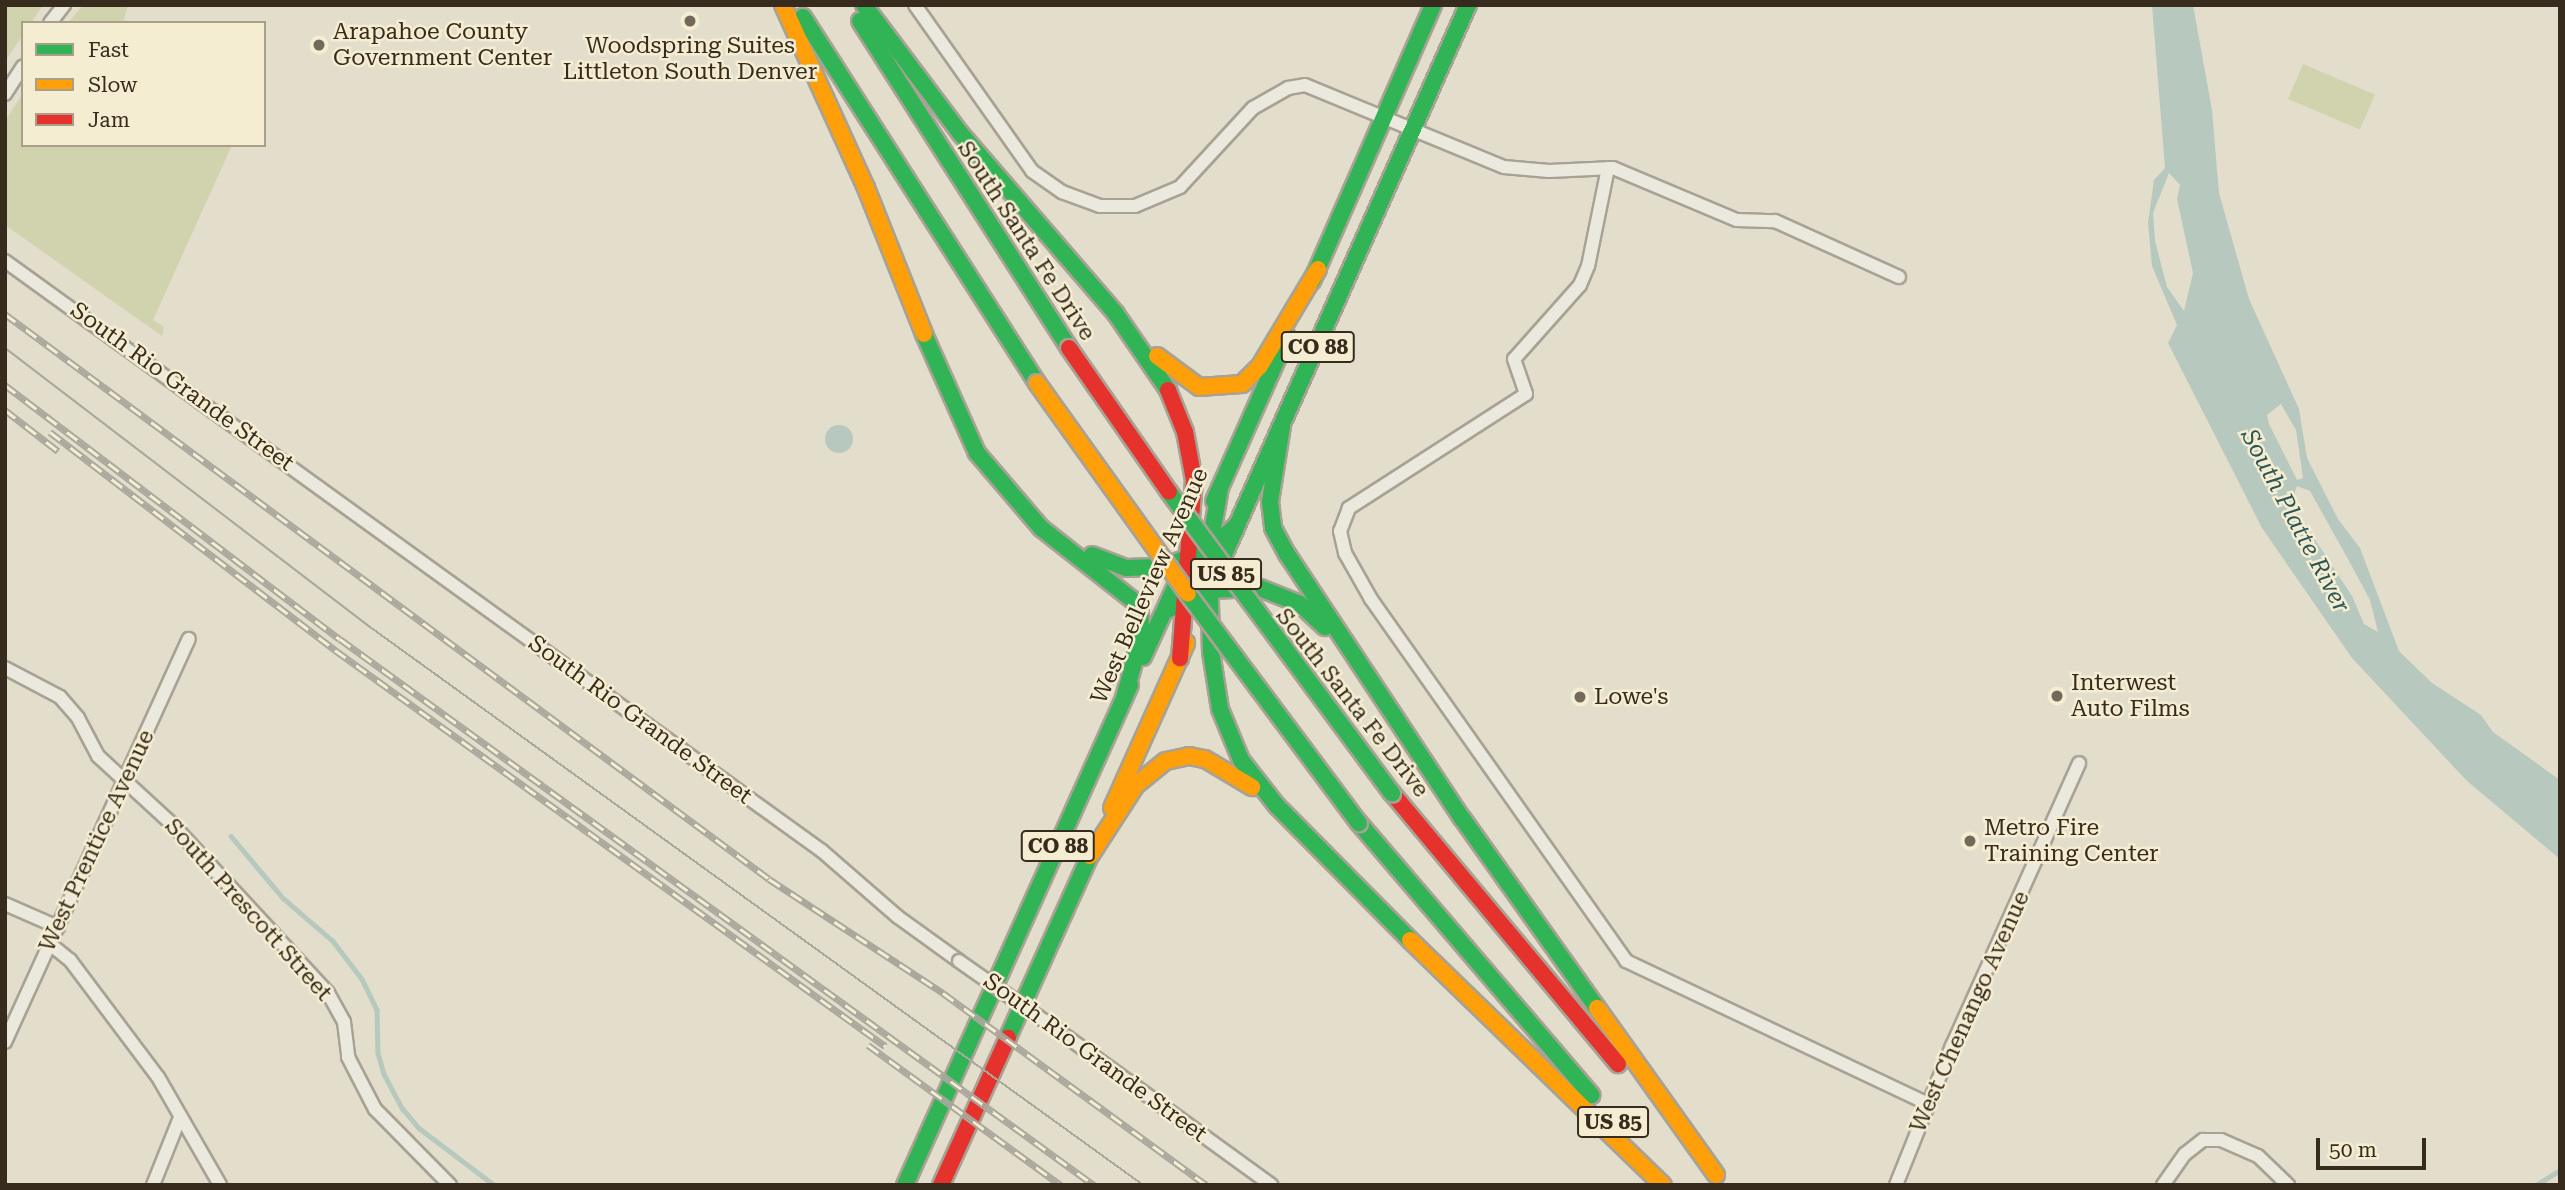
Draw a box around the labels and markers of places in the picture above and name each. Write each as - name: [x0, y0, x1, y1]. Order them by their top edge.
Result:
- marker: Woodspring Suites Littleton South Denver: [682, 13, 698, 29]
- place label: Arapahoe County Government Center: [333, 18, 552, 72]
- place label: Woodspring Suites Littleton South Denver: [563, 32, 817, 86]
- marker: Arapahoe County Government Center: [311, 37, 327, 53]
- place label: Interwest Auto Films: [2071, 669, 2190, 723]
- place label: Lowe's: [1594, 683, 1668, 711]
- marker: Interwest Auto Films: [2049, 688, 2065, 704]
- marker: Lowe's: [1572, 689, 1588, 705]
- place label: Metro Fire Training Center: [1984, 814, 2159, 868]
- marker: Metro Fire Training Center: [1962, 833, 1978, 849]

